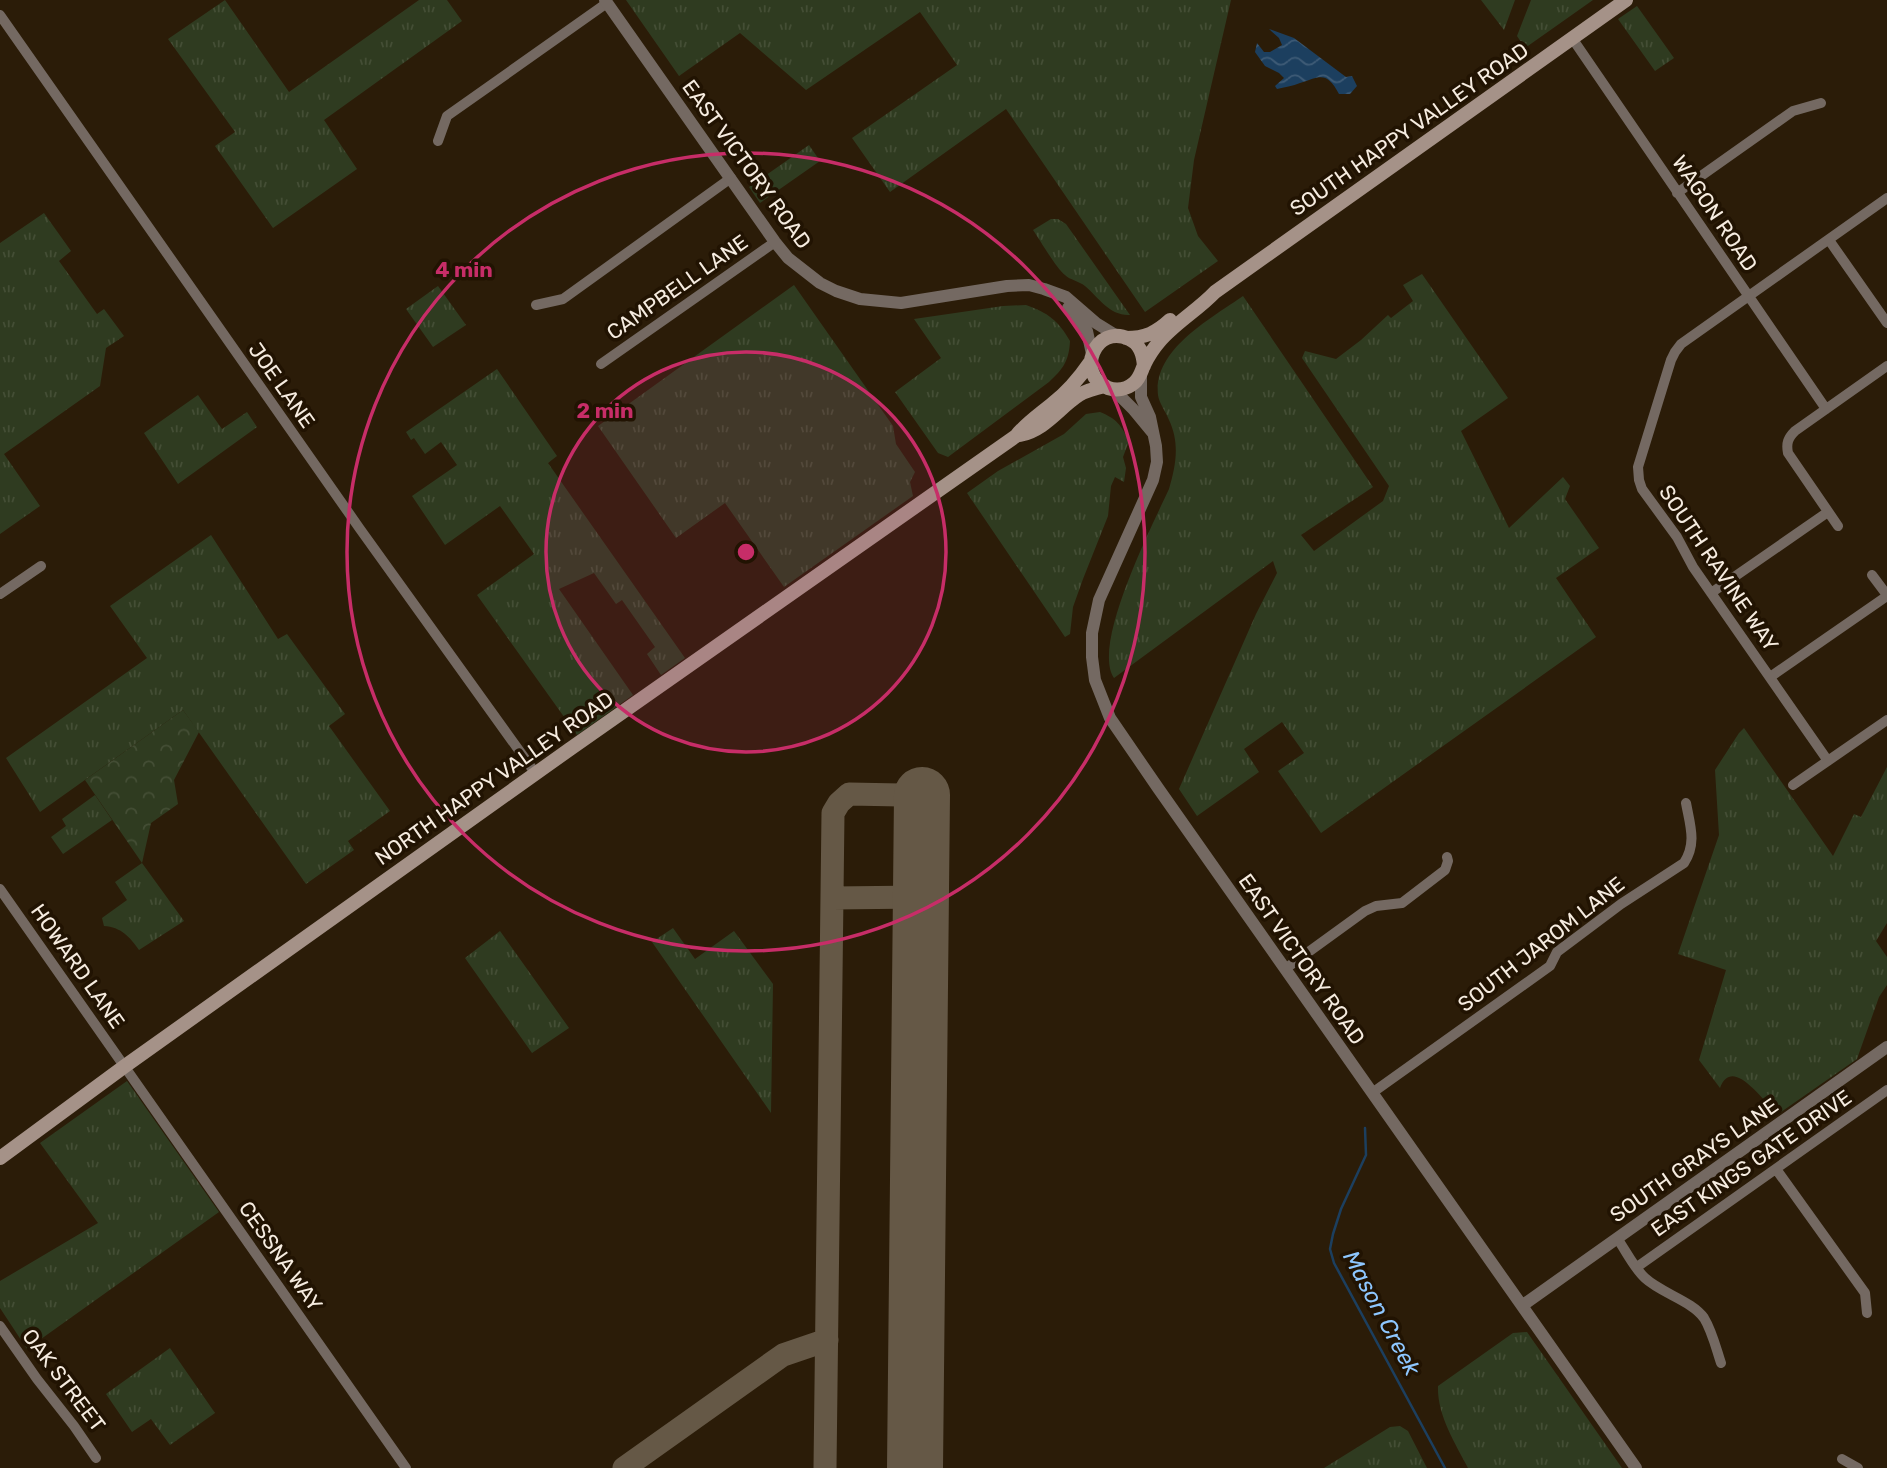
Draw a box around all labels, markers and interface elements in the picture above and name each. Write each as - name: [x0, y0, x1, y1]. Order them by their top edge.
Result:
- street label: SOUTH HAPPY VALLEY ROAD: [1285, 37, 1533, 221]
- street label: EAST VICTORY ROAD: [677, 75, 817, 253]
- street label: WAGON ROAD: [1667, 150, 1763, 276]
- street label: CAMPBELL LANE: [602, 229, 752, 345]
- text: 4 min: [435, 257, 493, 282]
- street label: JOE LANE: [243, 337, 321, 433]
- text: 2 min: [577, 398, 633, 423]
- street label: SOUTH RAVINE WAY: [1654, 480, 1784, 656]
- centre of rings: [734, 540, 758, 564]
- street label: NORTH HAPPY VALLEY ROAD: [370, 686, 618, 870]
- street label: EAST VICTORY ROAD: [1234, 869, 1370, 1049]
- street label: SOUTH JAROM LANE: [1453, 871, 1629, 1017]
- street label: HOWARD LANE: [26, 899, 130, 1033]
- street label: EAST KINGS GATE DRIVE: [1646, 1084, 1856, 1242]
- street label: SOUTH GRAYS LANE: [1605, 1093, 1783, 1227]
- street label: CESSNA WAY: [234, 1196, 328, 1316]
- water label: Mason Creek: [1337, 1246, 1427, 1381]
- street label: OAK STREET: [17, 1324, 111, 1436]

